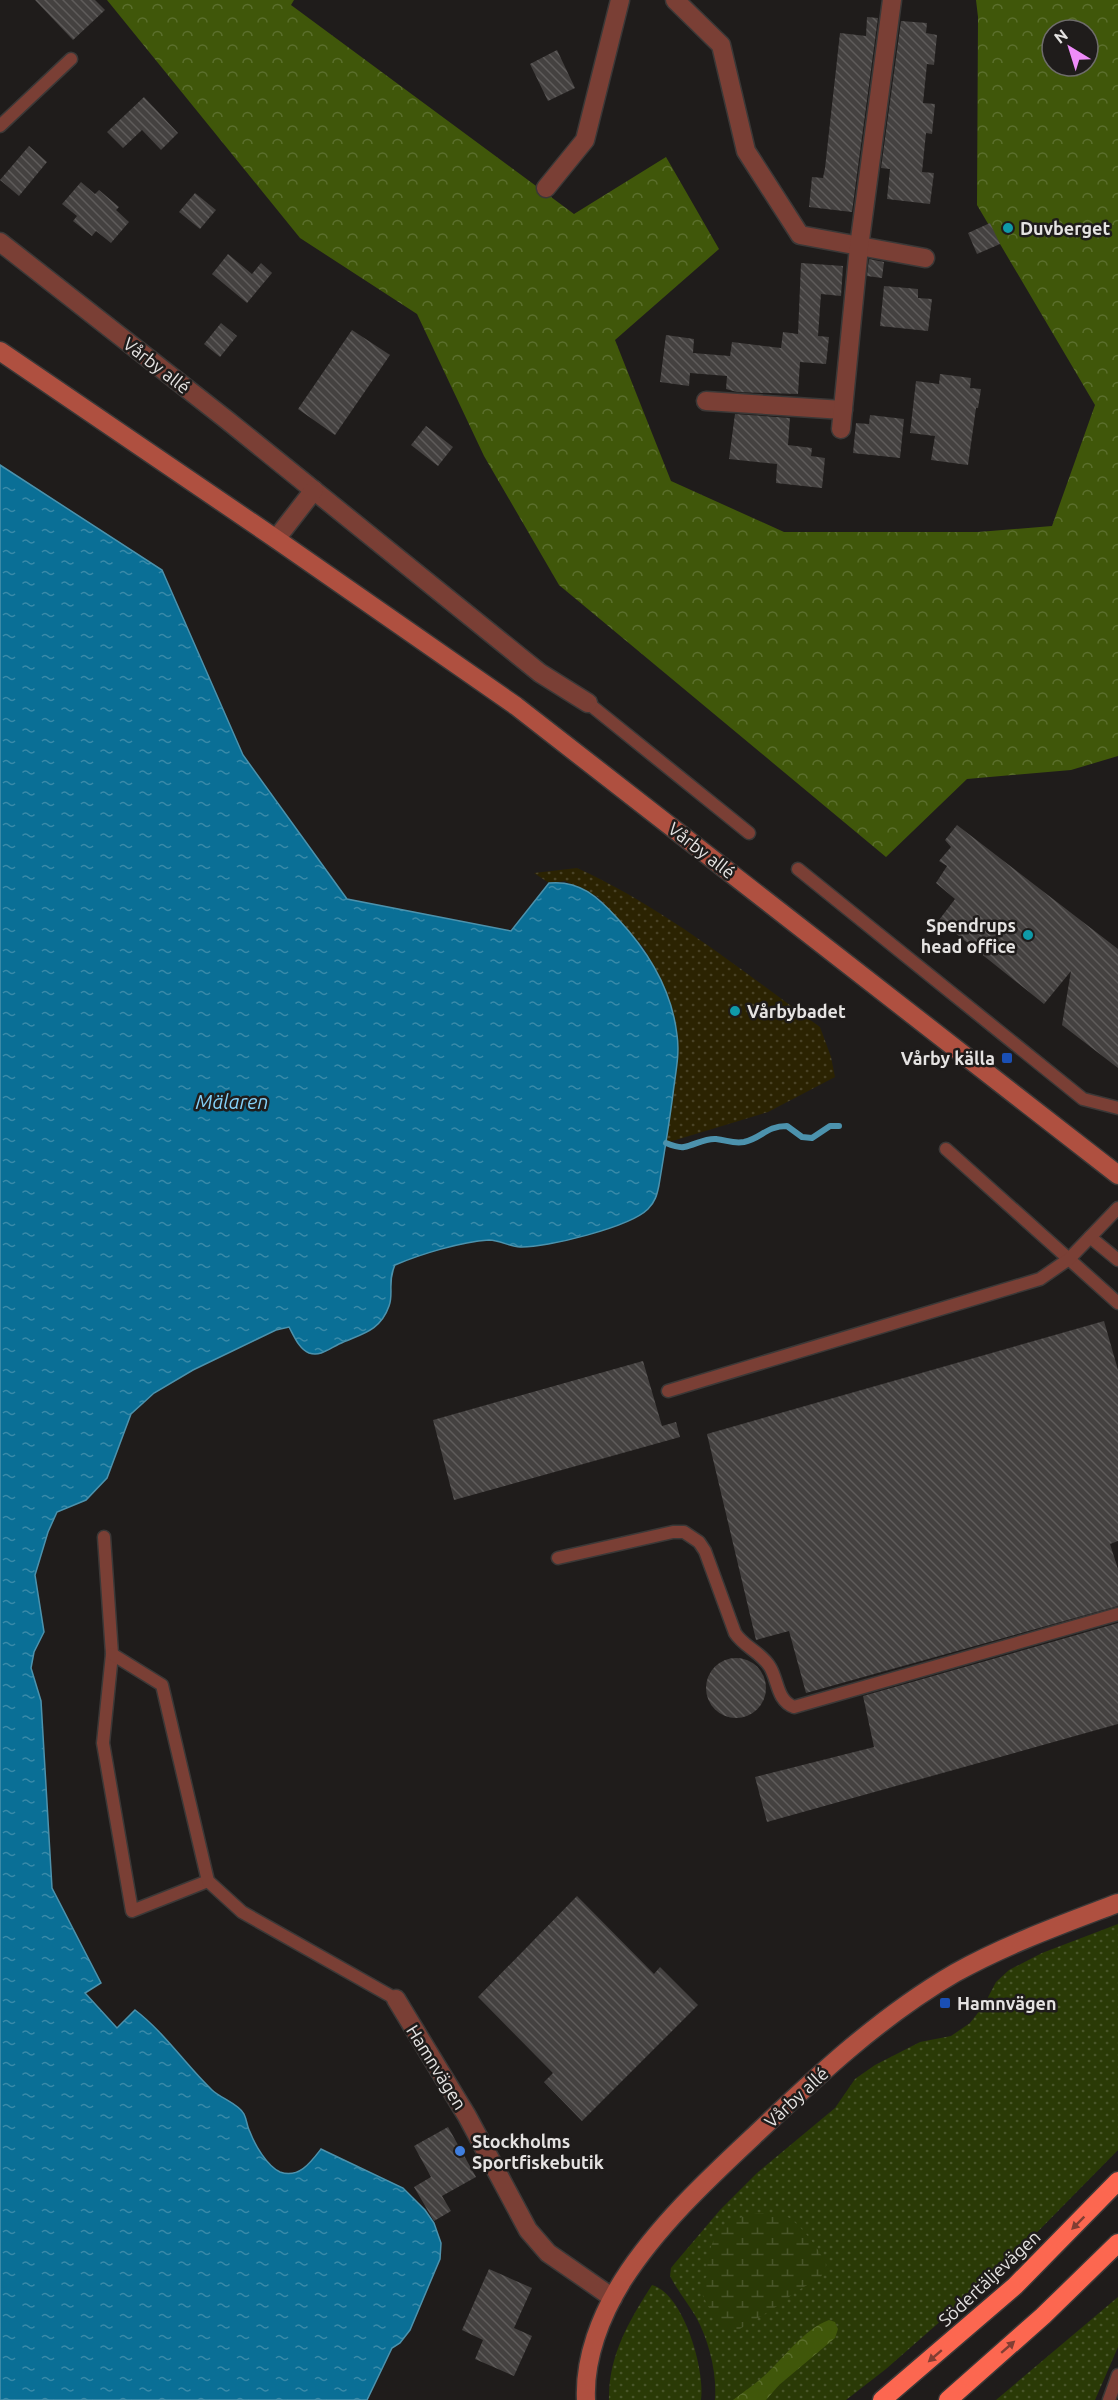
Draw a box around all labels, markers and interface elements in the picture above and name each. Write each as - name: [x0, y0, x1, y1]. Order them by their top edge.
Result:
- north arrow: [1040, 18, 1100, 78]
- text: N: [1051, 25, 1071, 47]
- place label: Duvberget: [1020, 218, 1110, 238]
- marker: Duvberget: [1001, 221, 1015, 235]
- street label: Vårby allé: [120, 333, 194, 397]
- street label: Vårby allé: [665, 818, 739, 882]
- place label: Spendrups head office: [921, 915, 1016, 956]
- marker: Spendrups head office: [1021, 928, 1035, 942]
- place label: Vårbybadet: [747, 1001, 846, 1021]
- marker: Vårbybadet: [728, 1004, 742, 1018]
- place label: Vårby källa: [901, 1048, 995, 1068]
- marker: Vårby källa: [1000, 1051, 1014, 1065]
- water label: Mälaren: [196, 1090, 268, 1113]
- place label: Hamnvägen: [957, 1993, 1056, 2013]
- marker: Hamnvägen: [938, 1996, 952, 2010]
- street label: Hamnvägen: [403, 2021, 471, 2113]
- street label: Vårby allé: [760, 2063, 832, 2131]
- place label: Stockholms Sportfiskebutik: [472, 2131, 604, 2172]
- marker: Stockholms Sportfiskebutik: [453, 2144, 467, 2158]
- one-way arrow: [1071, 2216, 1085, 2230]
- street label: Södertäljevägen: [934, 2226, 1044, 2330]
- one-way arrow: [1000, 2341, 1015, 2354]
- one-way arrow: [928, 2349, 943, 2362]

